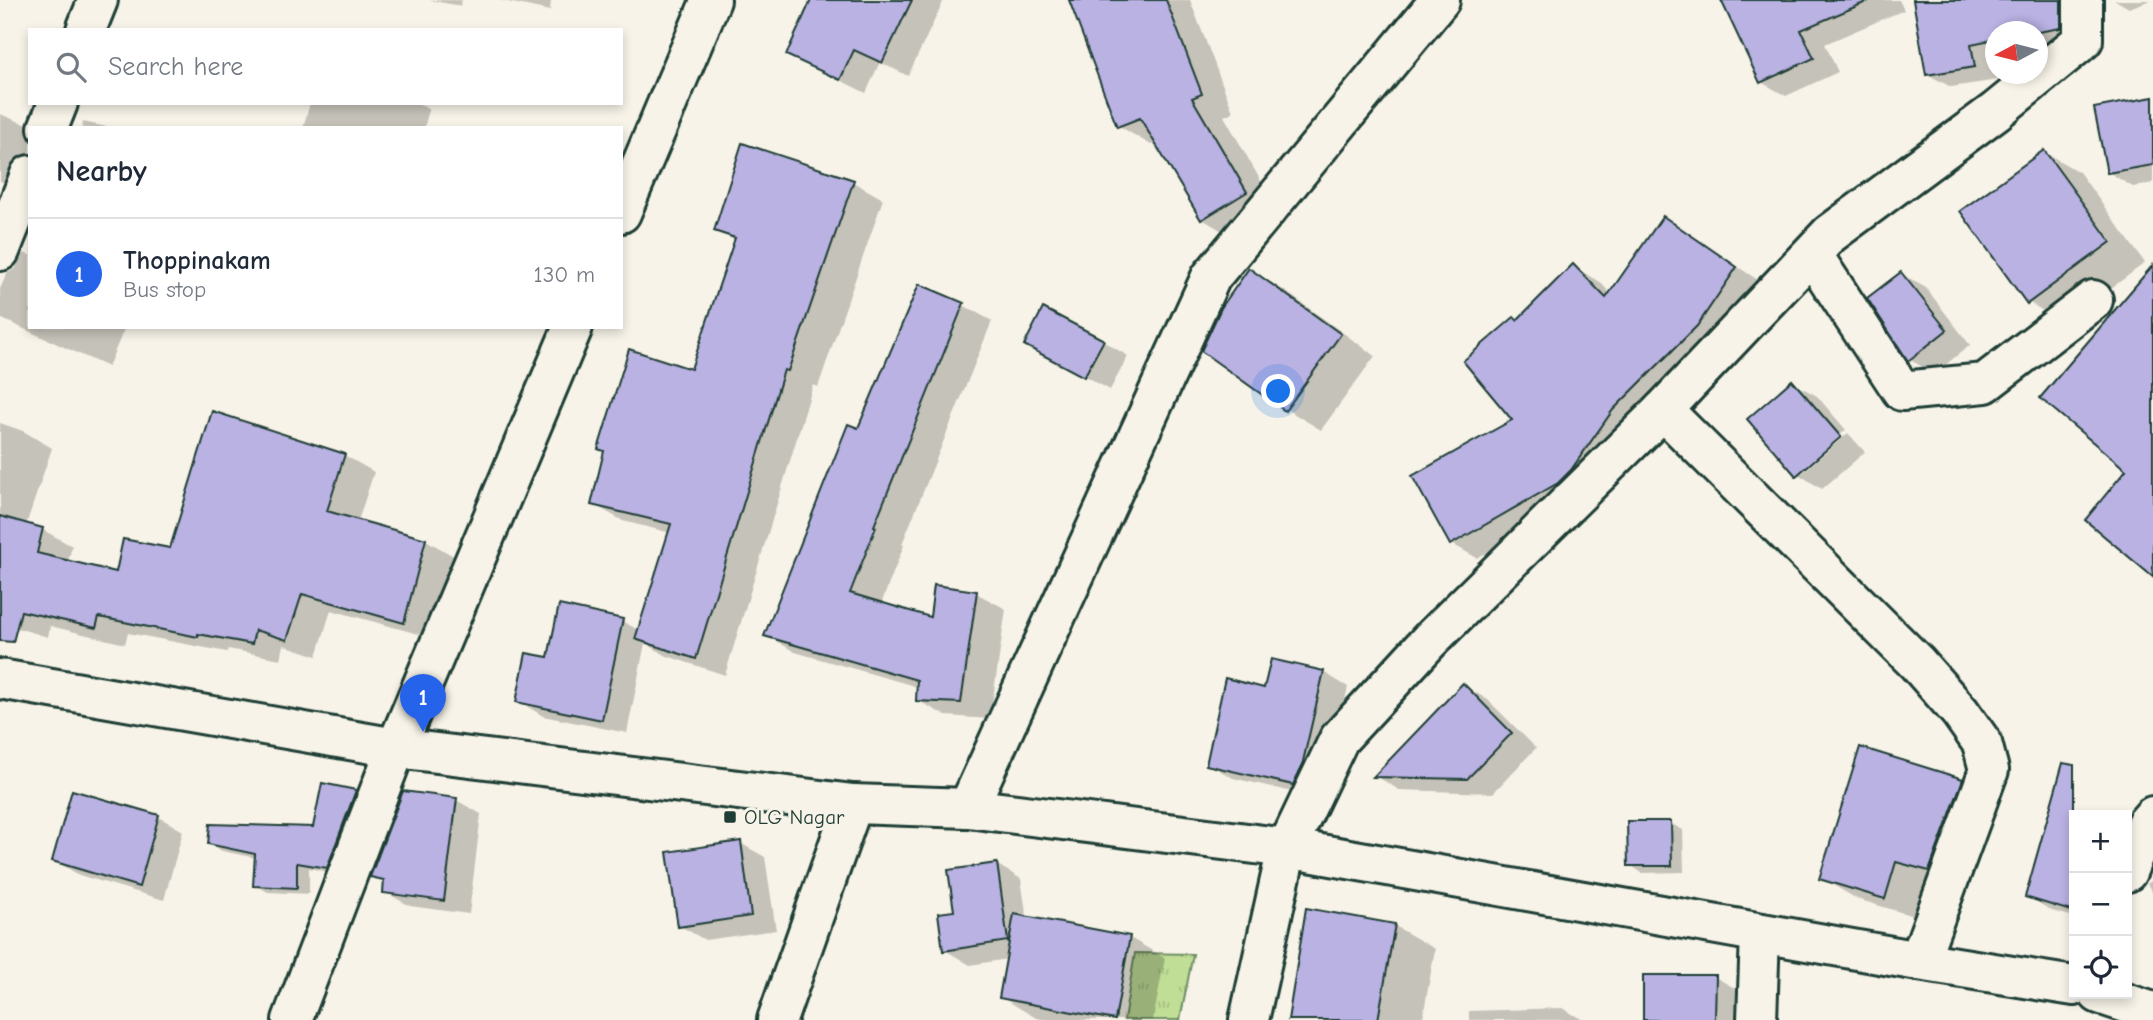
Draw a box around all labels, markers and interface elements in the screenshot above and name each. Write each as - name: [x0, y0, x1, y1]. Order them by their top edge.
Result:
- north arrow: [1985, 21, 2048, 84]
- search box: [28, 28, 623, 105]
- icon: search: [52, 48, 90, 86]
- text: Search here: [108, 52, 243, 82]
- text: Nearby: [56, 154, 147, 189]
- text: Thoppinakam: [123, 246, 271, 276]
- text: 1: [74, 261, 84, 288]
- text: 130 m: [534, 261, 595, 288]
- text: Bus stop: [123, 276, 206, 303]
- your location: [1261, 374, 1295, 408]
- pin: 1: [400, 674, 446, 732]
- place label: OLG Nagar: [744, 805, 845, 829]
- marker: OLG Nagar: [722, 809, 738, 825]
- map controls: [2069, 810, 2132, 999]
- button: +: [2069, 810, 2132, 873]
- button: −: [2069, 873, 2132, 936]
- button: locate: [2069, 936, 2132, 999]

